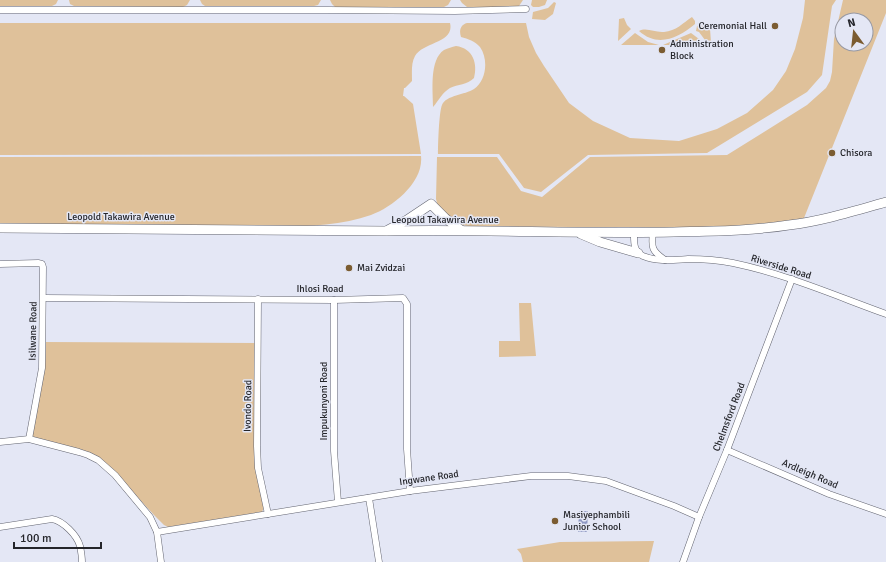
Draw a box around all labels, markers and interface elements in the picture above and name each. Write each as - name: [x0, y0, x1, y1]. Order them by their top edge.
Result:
- north arrow: [834, 12, 874, 52]
- text: N: [846, 16, 857, 30]
- place label: Ceremonial Hall: [698, 20, 767, 32]
- marker: Ceremonial Hall: [770, 21, 780, 31]
- place label: Administration Block: [670, 38, 734, 62]
- marker: Administration Block: [657, 45, 667, 55]
- place label: Chisora: [840, 147, 872, 159]
- marker: Chisora: [827, 148, 837, 158]
- street label: Leopold Takawira Avenue: [67, 211, 175, 223]
- street label: Leopold Takawira Avenue: [391, 214, 499, 226]
- street label: Riverside Road: [749, 252, 813, 282]
- place label: Mai Zvidzai: [357, 262, 405, 274]
- marker: Mai Zvidzai: [344, 263, 354, 273]
- street label: Ihlosi Road: [296, 283, 344, 295]
- street label: Isilwane Road: [26, 301, 40, 361]
- street label: Impukunyoni Road: [318, 362, 330, 440]
- street label: Ivondo Road: [242, 380, 254, 432]
- street label: Chelmsford Road: [710, 381, 748, 453]
- street label: Ardleigh Road: [780, 457, 840, 491]
- street label: Ingwane Road: [398, 468, 460, 488]
- place label: Masiyephambili Junior School: [563, 509, 630, 533]
- marker: Masiyephambili Junior School: [550, 516, 560, 526]
- scale bar: [14, 524, 101, 550]
- text: 100 m: [20, 531, 52, 546]

